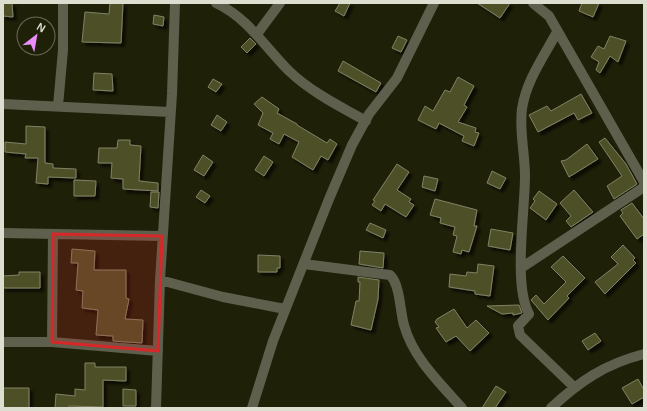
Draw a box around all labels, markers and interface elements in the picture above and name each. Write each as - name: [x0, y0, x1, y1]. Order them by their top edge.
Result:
- north arrow: [16, 16, 56, 56]
- text: N: [35, 20, 48, 35]

